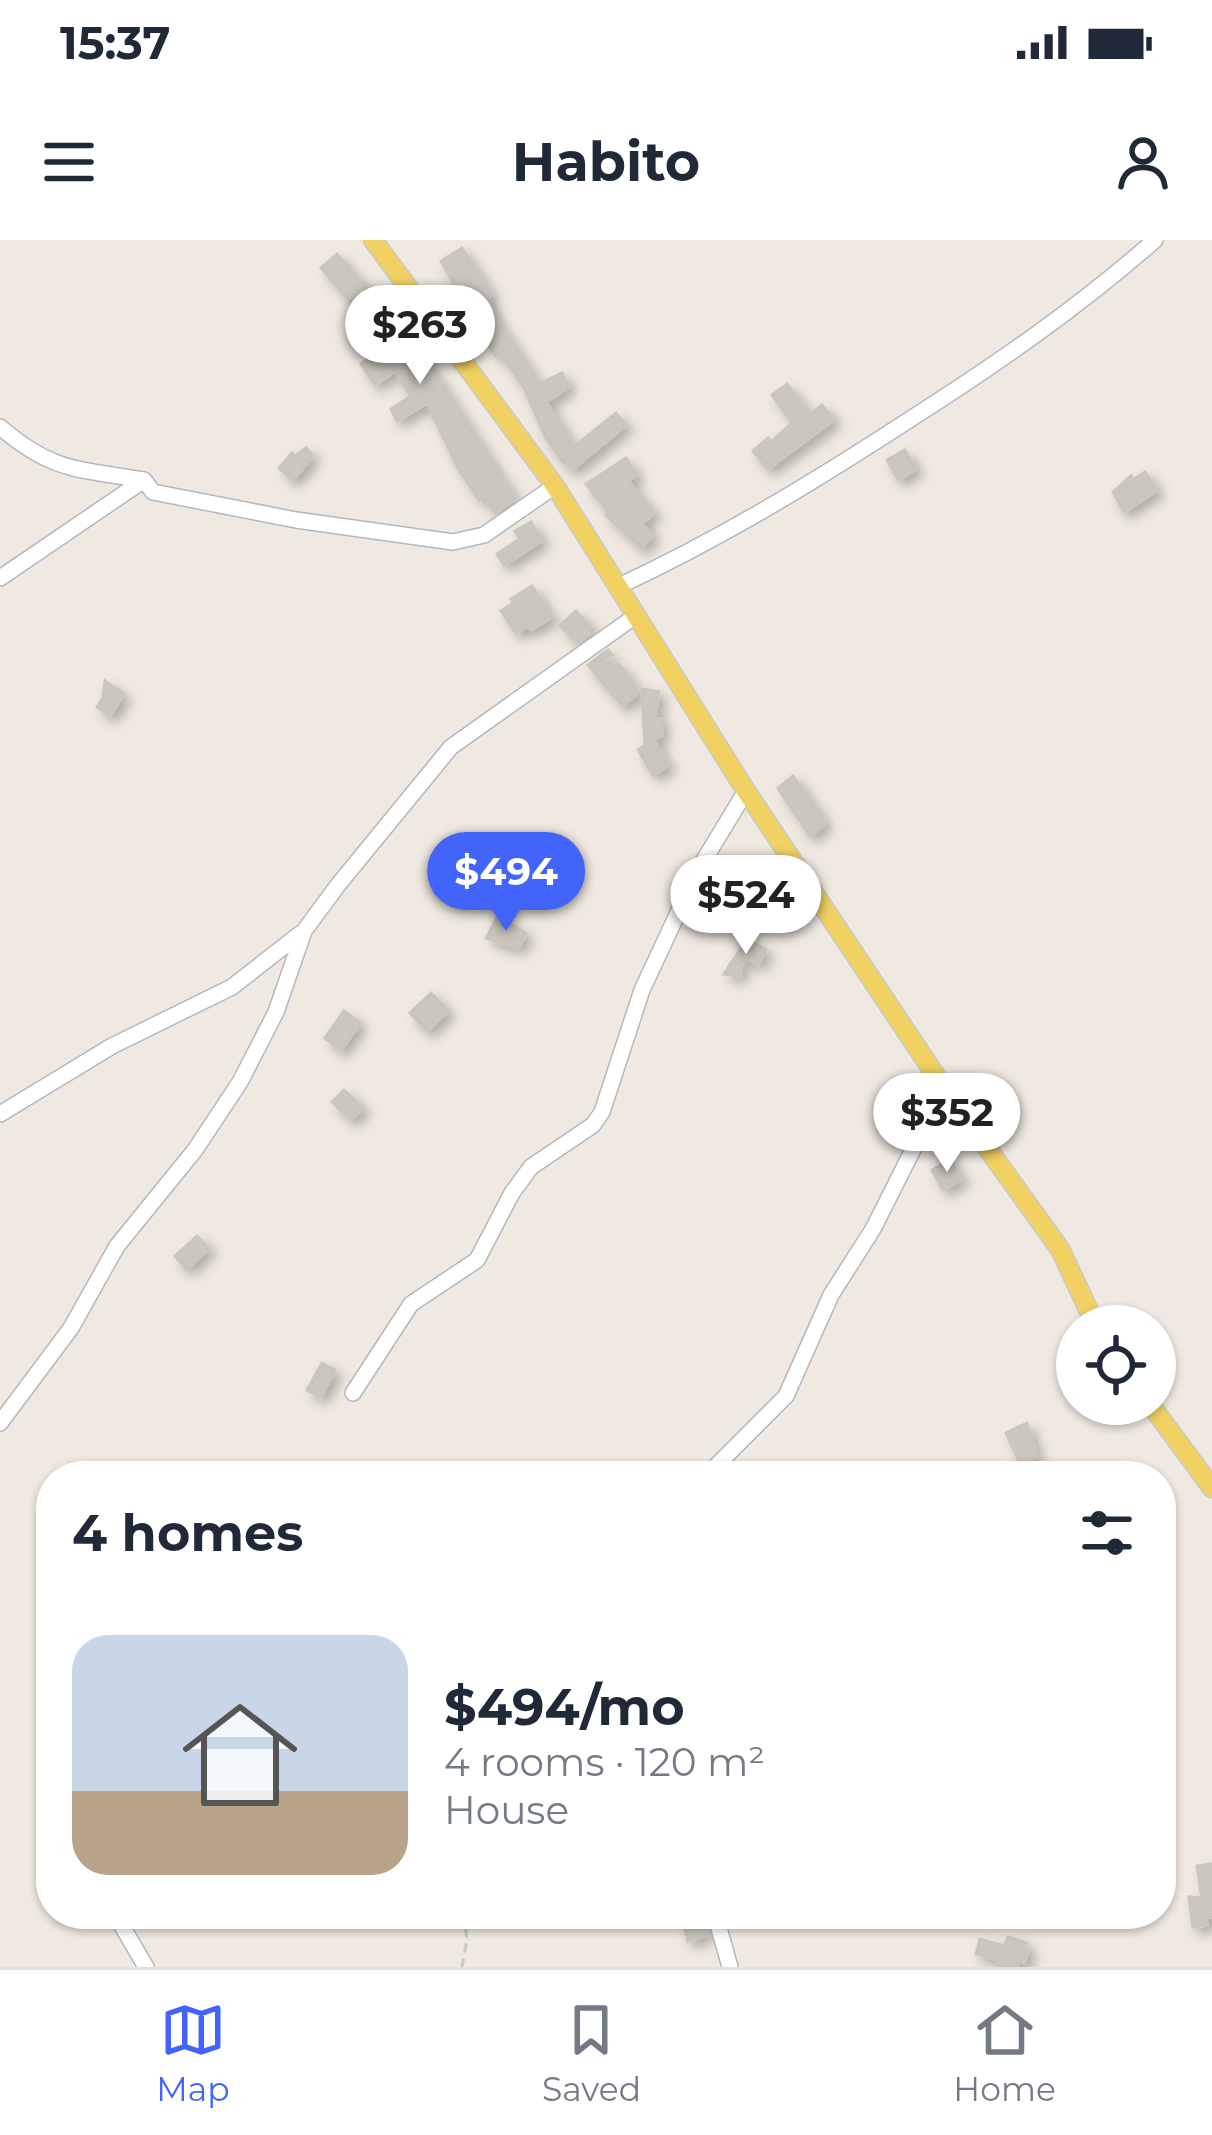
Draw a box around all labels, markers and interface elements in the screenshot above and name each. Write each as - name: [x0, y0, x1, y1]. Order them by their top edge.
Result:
- text: 15:37: [60, 15, 170, 70]
- icon: menu: [36, 129, 102, 195]
- text: Habito: [512, 129, 700, 195]
- icon: person: [1110, 129, 1176, 195]
- pin: $263: [349, 285, 491, 387]
- text: $263: [372, 300, 468, 348]
- pin: $494: [435, 832, 577, 934]
- text: $494: [454, 847, 558, 895]
- pin: $524: [675, 855, 817, 957]
- text: $524: [697, 870, 795, 918]
- pin: $352: [876, 1073, 1018, 1175]
- text: $352: [900, 1088, 994, 1136]
- map controls: [1056, 1305, 1176, 1425]
- button: locate: [1056, 1305, 1176, 1425]
- icon: filters: [1074, 1500, 1140, 1566]
- text: 4 homes: [72, 1502, 303, 1564]
- text: $494/mo: [444, 1676, 685, 1738]
- icon: home: [168, 1683, 312, 1827]
- text: 4 rooms · 120 m²: [444, 1738, 765, 1786]
- text: House: [444, 1786, 569, 1834]
- tab: Map: [156, 1997, 230, 2109]
- tab: Saved: [542, 1997, 641, 2109]
- tab: Home: [953, 1997, 1056, 2109]

